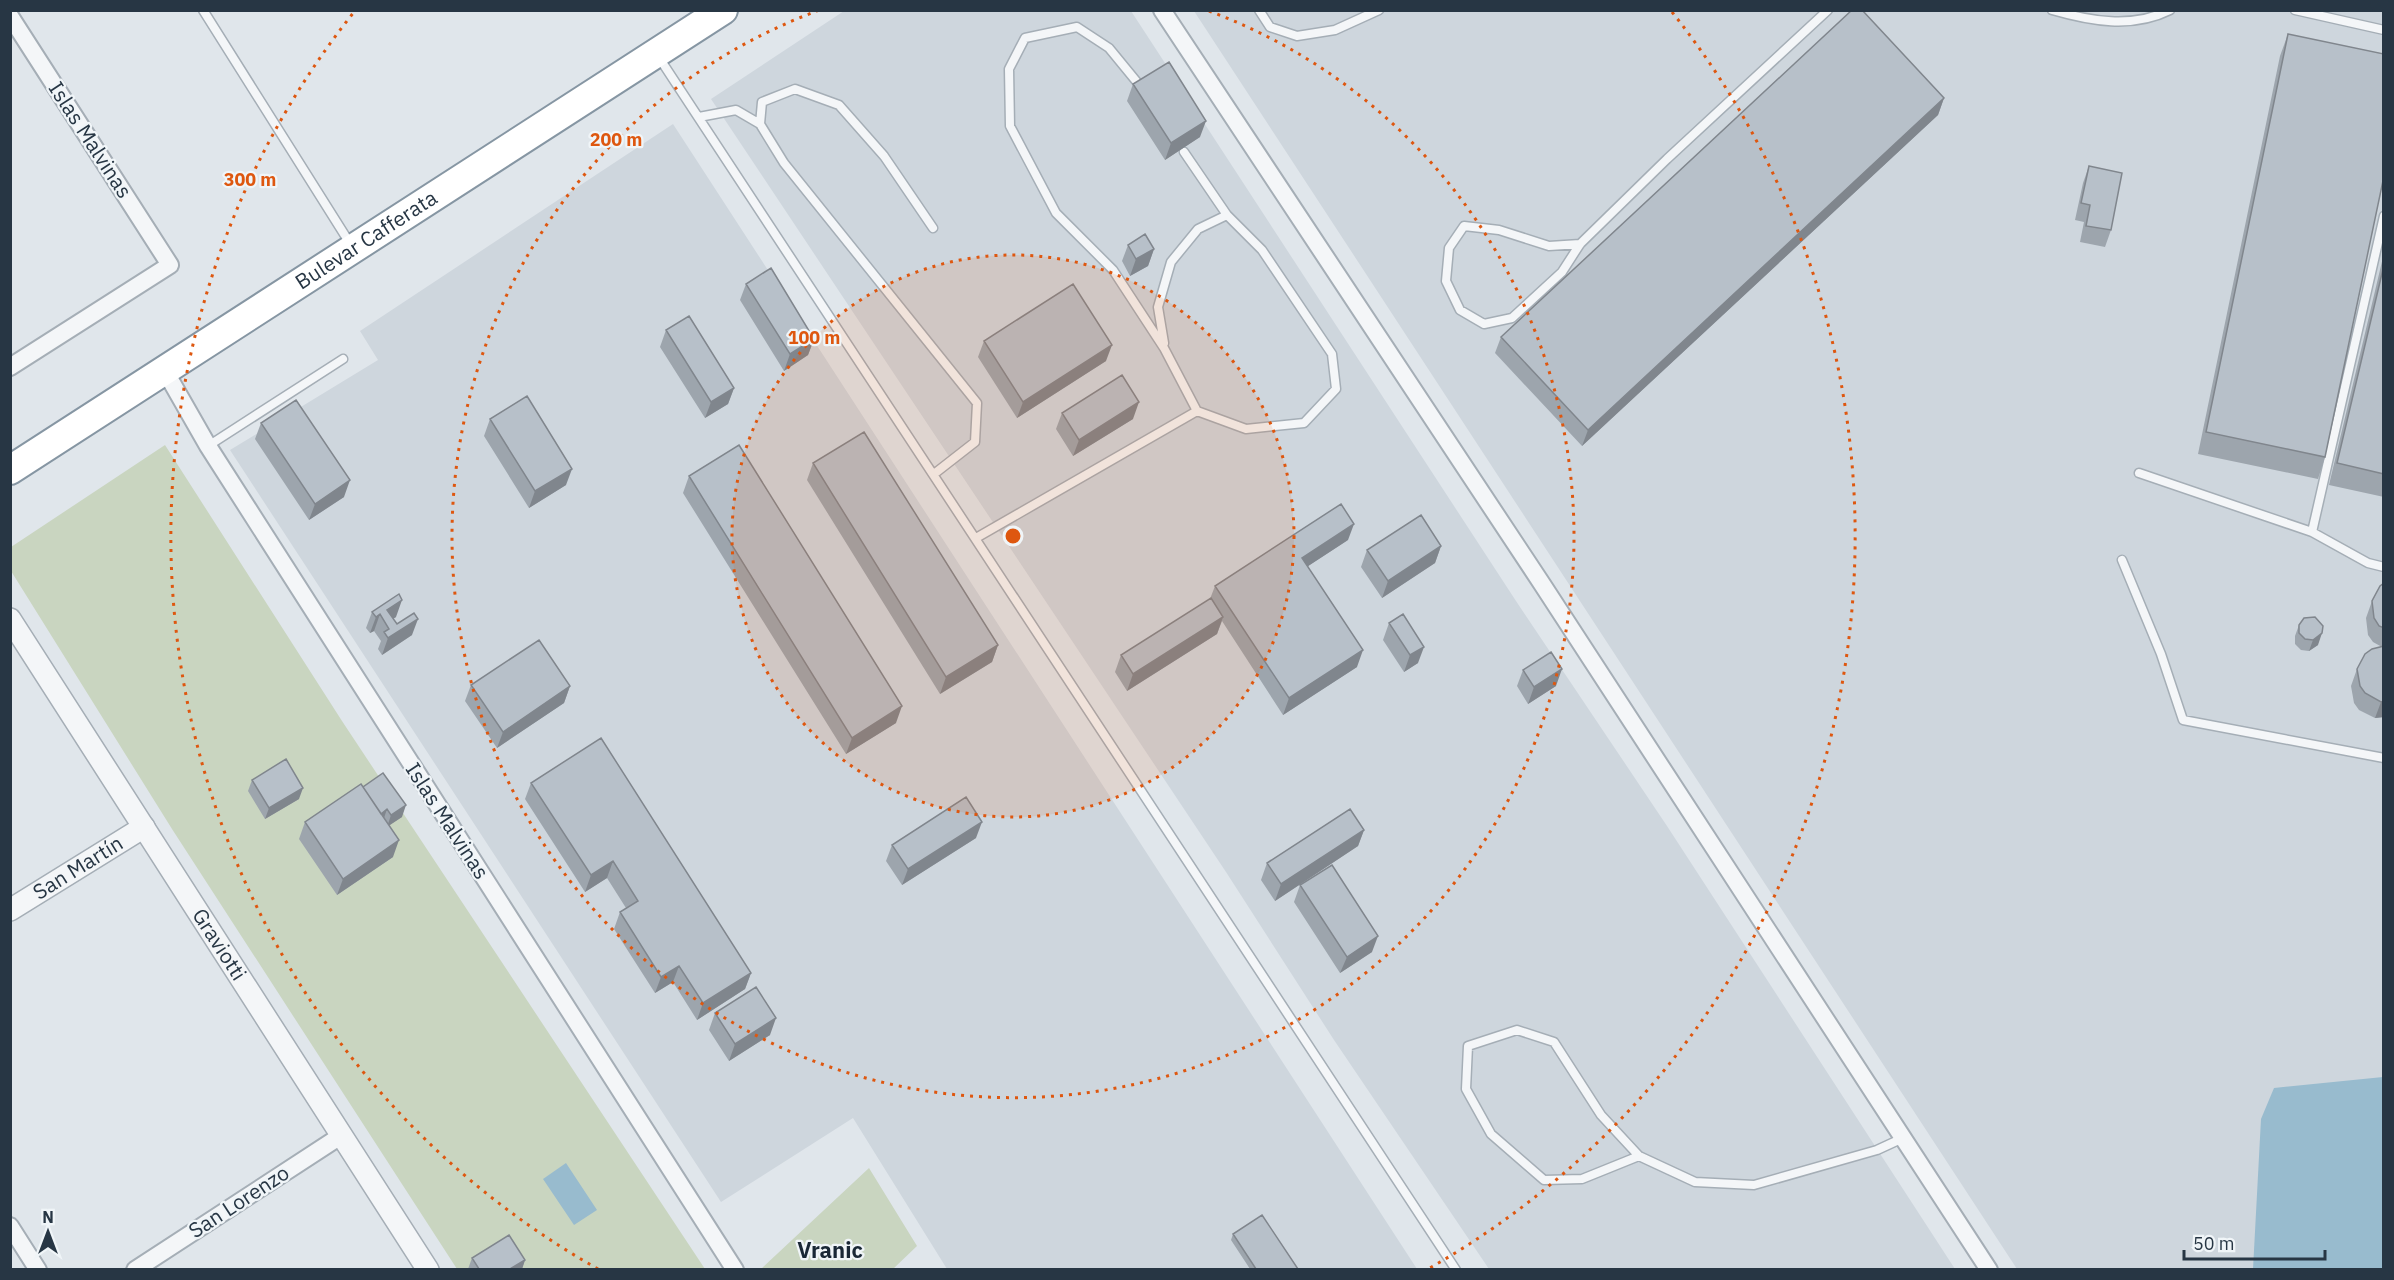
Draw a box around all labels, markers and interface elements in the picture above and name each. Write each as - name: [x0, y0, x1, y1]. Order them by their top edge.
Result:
- street label: Islas Malvinas: [43, 76, 139, 203]
- text: 200 m: [590, 128, 642, 151]
- text: 300 m: [224, 168, 276, 191]
- street label: Bulevar Cafferata: [289, 183, 442, 295]
- text: 100 m: [788, 326, 840, 349]
- centre of rings: [1003, 526, 1023, 546]
- street label: Islas Malvinas: [400, 757, 496, 884]
- street label: San Martín: [27, 829, 128, 906]
- street label: Graviotti: [186, 903, 253, 986]
- street label: San Lorenzo: [183, 1158, 294, 1244]
- north arrow: [18, 1202, 78, 1262]
- text: N: [42, 1207, 54, 1227]
- scale bar: [2184, 1223, 2325, 1261]
- text: 50 m: [2193, 1232, 2235, 1255]
- district label: Vranic: [797, 1235, 863, 1264]

